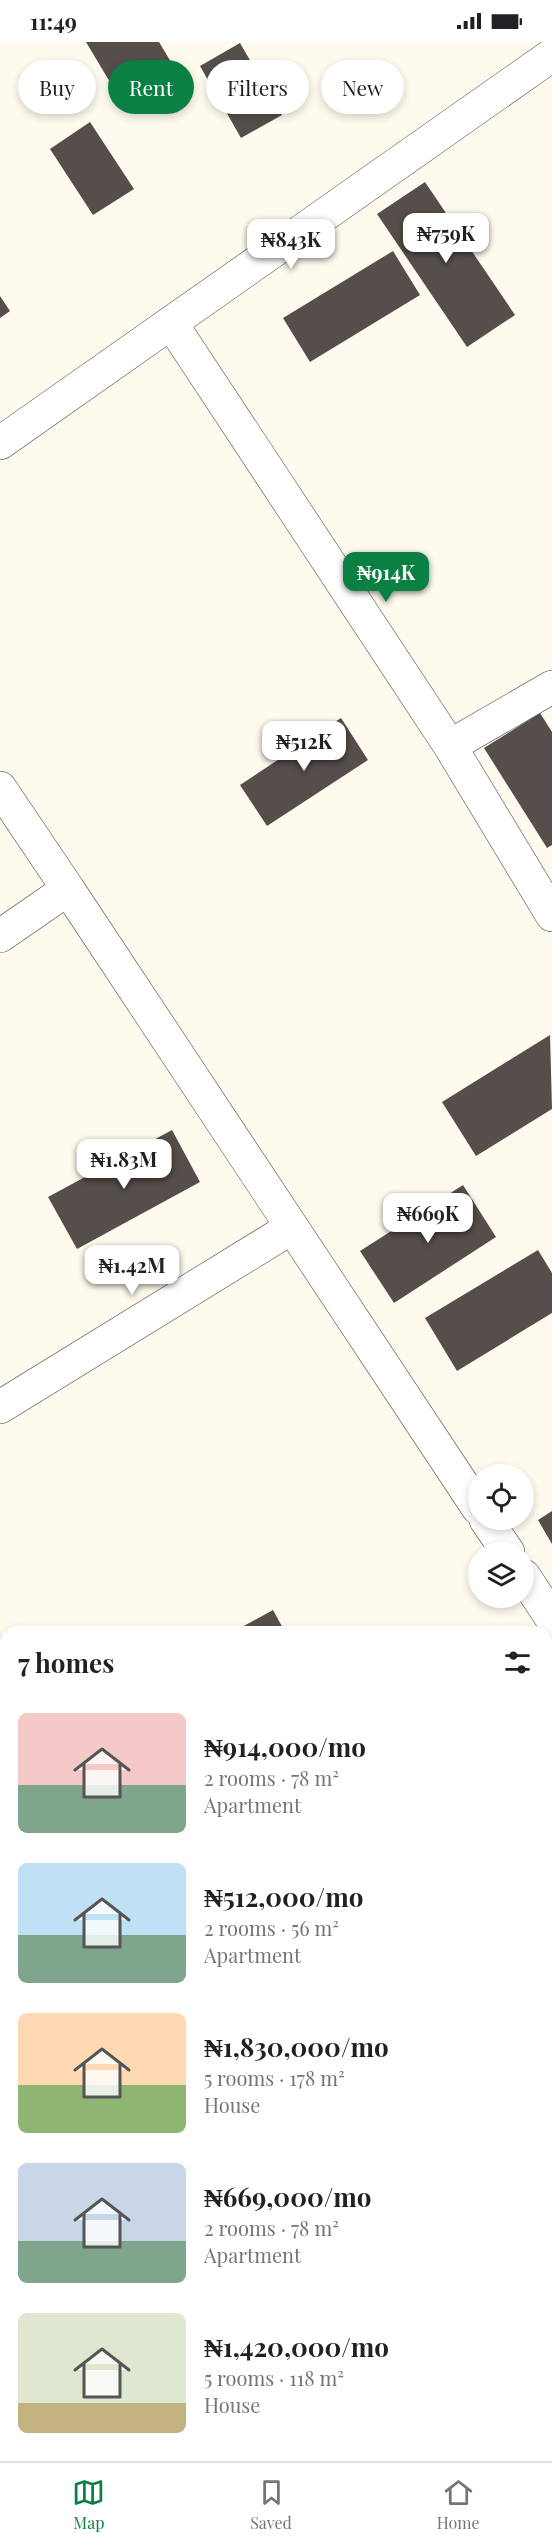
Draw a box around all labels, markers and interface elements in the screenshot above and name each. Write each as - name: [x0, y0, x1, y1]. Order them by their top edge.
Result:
- text: 11:49: [30, 6, 77, 36]
- chip: Buy: [18, 60, 96, 114]
- chip: Rent: [108, 60, 194, 114]
- chip: Filters: [206, 60, 309, 114]
- chip: New: [321, 60, 404, 114]
- pin: ₦759K: [404, 213, 488, 264]
- pin: ₦843K: [249, 219, 333, 270]
- text: ₦759K: [417, 219, 475, 246]
- text: ₦843K: [261, 225, 321, 252]
- pin: ₦914K: [344, 552, 428, 603]
- text: ₦914K: [357, 558, 415, 585]
- pin: ₦512K: [262, 721, 346, 772]
- text: ₦512K: [276, 727, 332, 754]
- pin: ₦1.83M: [75, 1139, 173, 1190]
- text: ₦1.83M: [91, 1145, 157, 1172]
- pin: ₦669K: [386, 1193, 470, 1244]
- text: ₦669K: [397, 1199, 459, 1226]
- pin: ₦1.42M: [83, 1245, 181, 1296]
- text: ₦1.42M: [98, 1251, 166, 1278]
- map controls: [468, 1464, 534, 1608]
- button: locate: [468, 1464, 534, 1530]
- button: layers: [468, 1542, 534, 1608]
- text: 7 homes: [18, 1645, 114, 1680]
- icon: filters: [501, 1646, 534, 1679]
- text: ₦914,000/mo: [204, 1729, 366, 1764]
- icon: home: [66, 1737, 138, 1809]
- text: 2 rooms · 78 m²: [204, 1764, 339, 1791]
- text: Apartment: [204, 1791, 301, 1818]
- text: ₦512,000/mo: [204, 1879, 363, 1914]
- icon: home: [66, 1887, 138, 1959]
- text: 2 rooms · 56 m²: [204, 1914, 339, 1941]
- text: Apartment: [204, 1941, 301, 1968]
- text: ₦1,830,000/mo: [204, 2029, 389, 2064]
- icon: home: [66, 2037, 138, 2109]
- text: 5 rooms · 178 m²: [204, 2064, 345, 2091]
- text: House: [204, 2091, 260, 2118]
- text: ₦669,000/mo: [204, 2179, 371, 2214]
- icon: home: [66, 2187, 138, 2259]
- text: 2 rooms · 78 m²: [204, 2214, 339, 2241]
- text: Apartment: [204, 2241, 301, 2268]
- text: ₦1,420,000/mo: [204, 2329, 389, 2364]
- icon: home: [66, 2337, 138, 2409]
- text: 5 rooms · 118 m²: [204, 2364, 344, 2391]
- text: House: [204, 2391, 260, 2418]
- tab: Map: [72, 2476, 105, 2533]
- tab: Saved: [250, 2476, 292, 2533]
- tab: Home: [437, 2476, 480, 2533]

